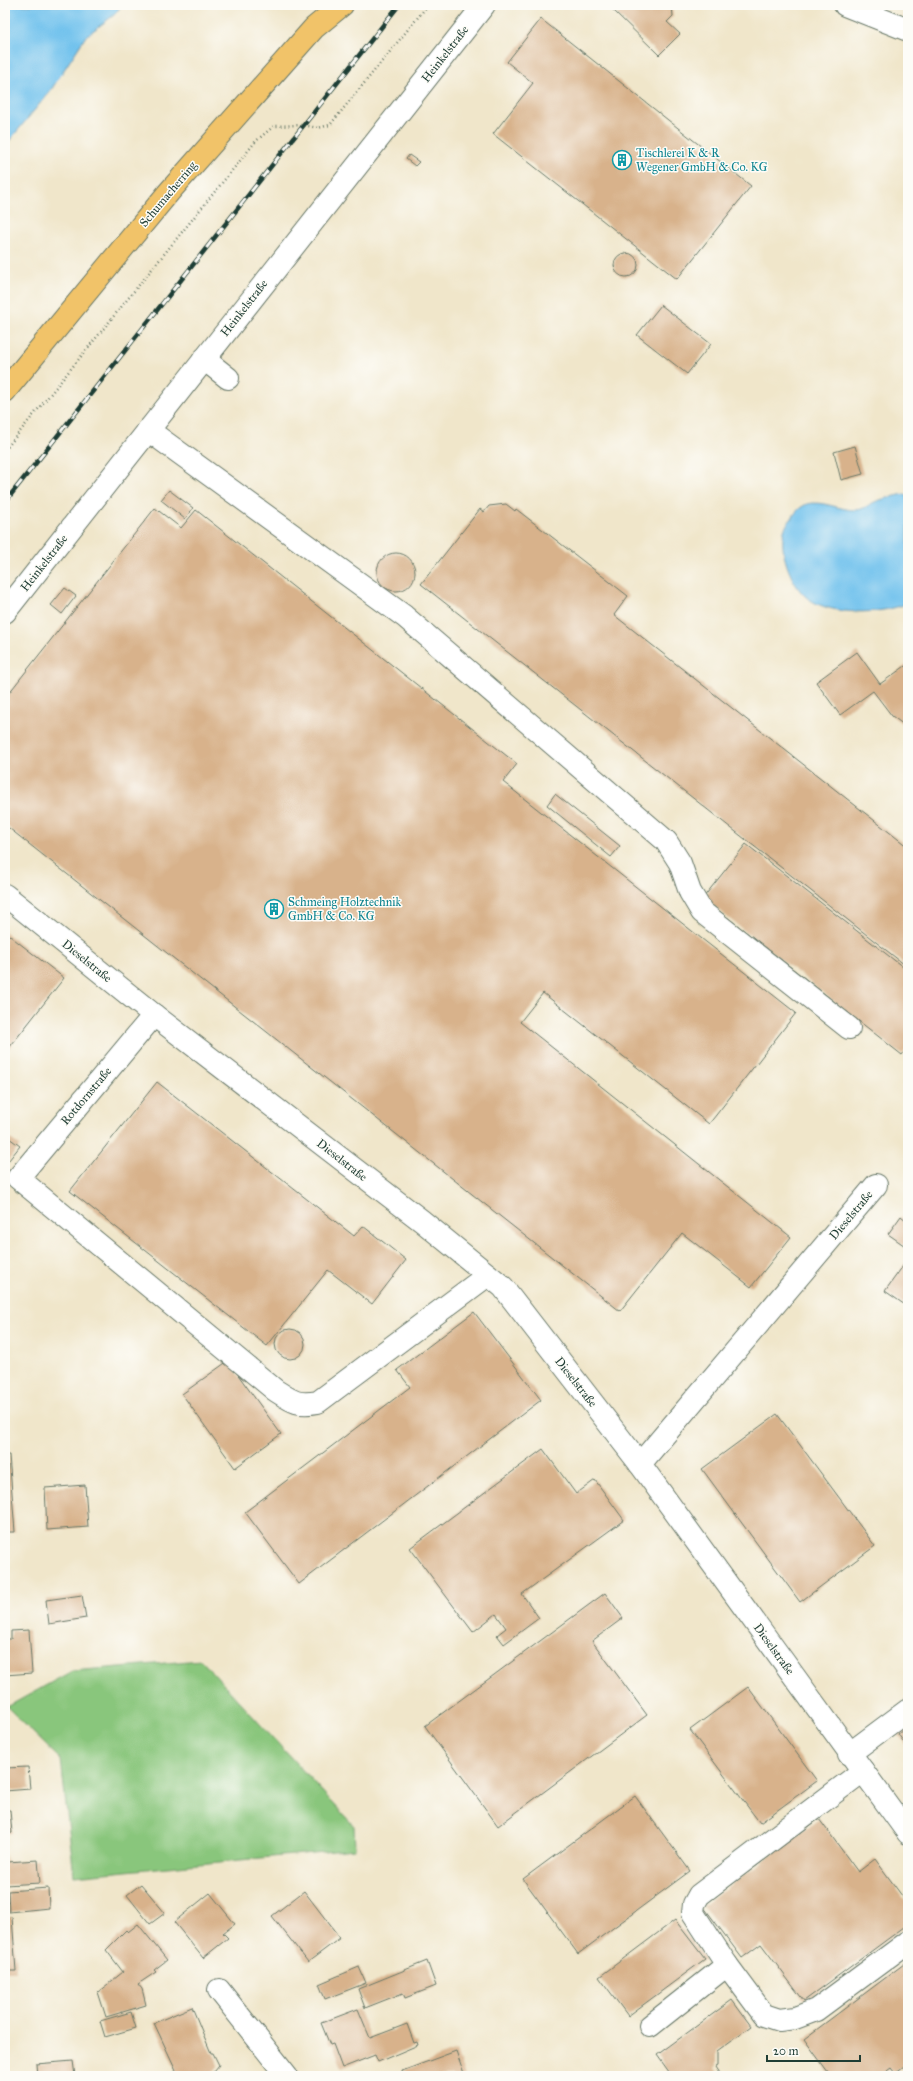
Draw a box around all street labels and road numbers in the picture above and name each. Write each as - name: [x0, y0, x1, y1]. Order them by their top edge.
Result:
- street label: Heinkelstraße: [418, 23, 472, 85]
- street label: Schumacherring: [137, 158, 200, 230]
- street label: Heinkelstraße: [217, 277, 271, 339]
- street label: Heinkelstraße: [17, 532, 71, 594]
- street label: Dieselstraße: [59, 937, 115, 985]
- street label: Rotdornstraße: [58, 1064, 114, 1128]
- street label: Dieselstraße: [314, 1136, 370, 1184]
- street label: Dieselstraße: [826, 1188, 876, 1242]
- street label: Dieselstraße: [552, 1354, 600, 1410]
- street label: Dieselstraße: [751, 1621, 797, 1677]

